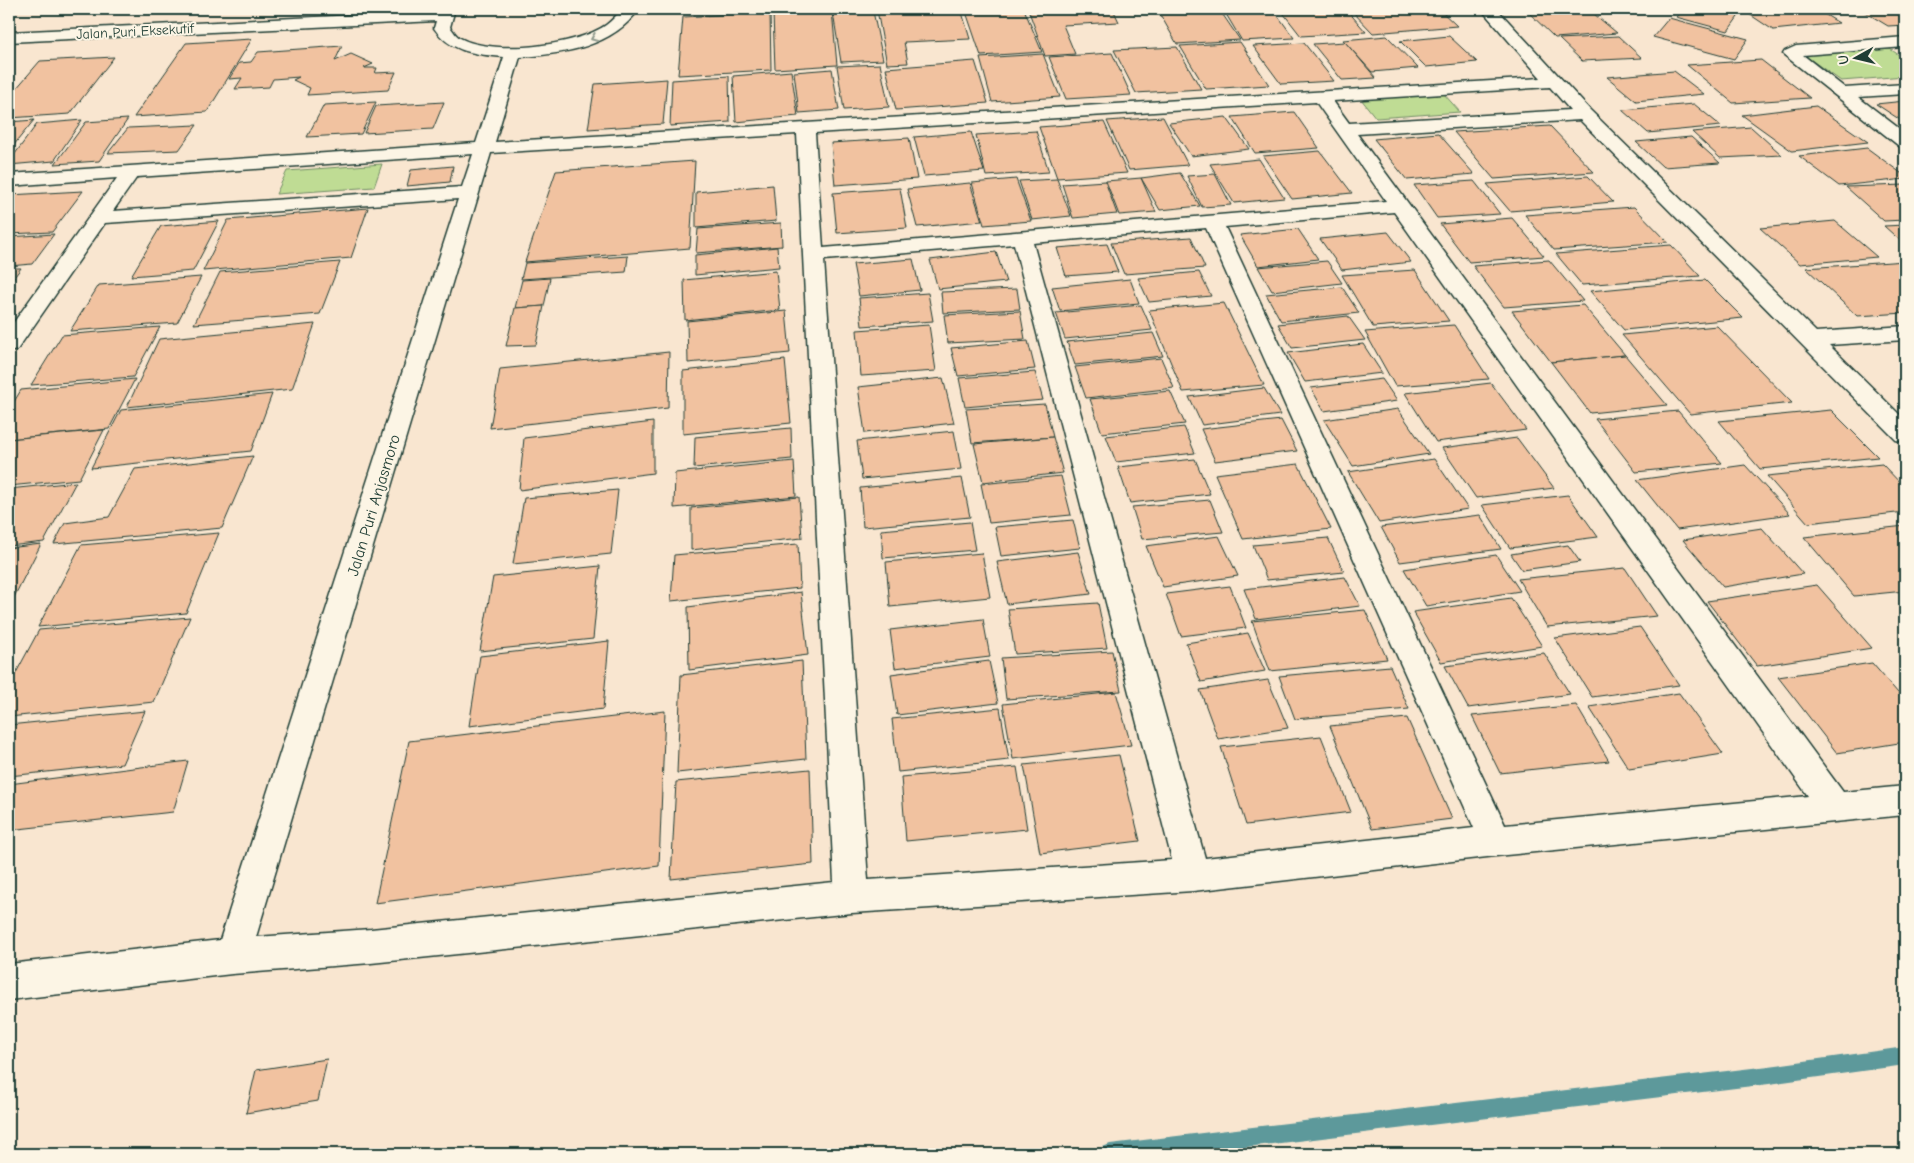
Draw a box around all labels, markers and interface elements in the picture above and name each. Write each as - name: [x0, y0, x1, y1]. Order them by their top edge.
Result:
- street label: Jalan Puri Eksekutif: [76, 20, 195, 43]
- one-way arrow: [590, 32, 599, 42]
- north arrow: [1832, 32, 1882, 82]
- text: U: [1835, 54, 1853, 66]
- street label: Jalan Puri Anjasmoro: [344, 432, 404, 578]

